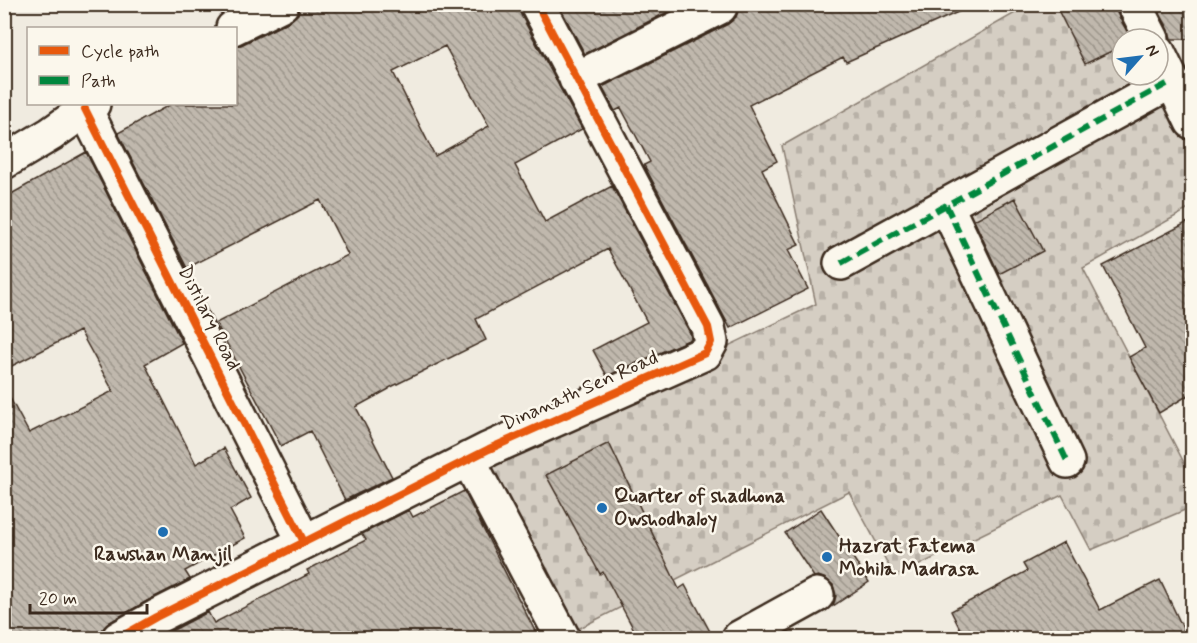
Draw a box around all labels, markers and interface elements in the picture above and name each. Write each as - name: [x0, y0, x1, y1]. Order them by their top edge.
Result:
- legend: [27, 27, 237, 105]
- north arrow: [1110, 27, 1170, 87]
- text: Cycle path: [81, 40, 159, 64]
- text: N: [1140, 41, 1164, 60]
- text: Path: [81, 70, 116, 94]
- street label: Distilary Road: [171, 261, 247, 375]
- street label: Dinanath Sen Road: [497, 344, 663, 438]
- place label: Quarter of shadhona Owshodhaloy: [614, 483, 785, 533]
- marker: Quarter of shadhona Owshodhaloy: [595, 501, 609, 515]
- marker: Rawshan Manjil: [156, 525, 170, 539]
- place label: Hazrat Fatema Mohila Madrasa: [839, 533, 979, 583]
- place label: Rawshan Manjil: [94, 541, 232, 568]
- marker: Hazrat Fatema Mohila Madrasa: [820, 550, 834, 564]
- scale bar: [30, 577, 147, 615]
- text: 20 m: [39, 587, 77, 611]

